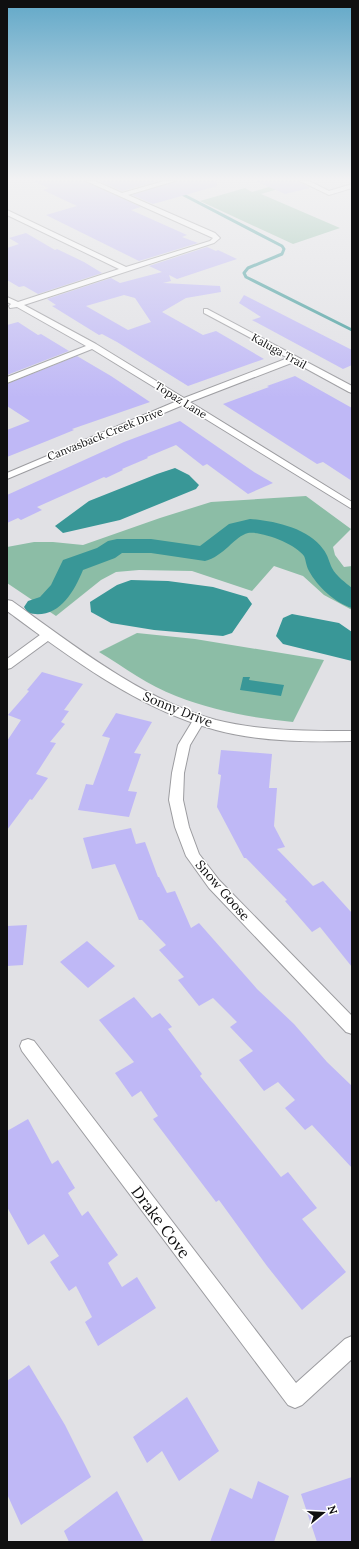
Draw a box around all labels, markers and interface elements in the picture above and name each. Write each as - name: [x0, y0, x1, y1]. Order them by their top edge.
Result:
- street label: Kaluga Trail: [249, 330, 309, 372]
- street label: Topaz Lane: [152, 379, 210, 421]
- street label: Canvasback Creek Drive: [45, 404, 165, 464]
- street label: Sonny Drive: [141, 688, 215, 731]
- street label: Snow Goose: [192, 857, 254, 924]
- street label: Drake Cove: [127, 1182, 195, 1262]
- north arrow: [303, 1493, 343, 1533]
- text: N: [325, 1504, 341, 1517]

